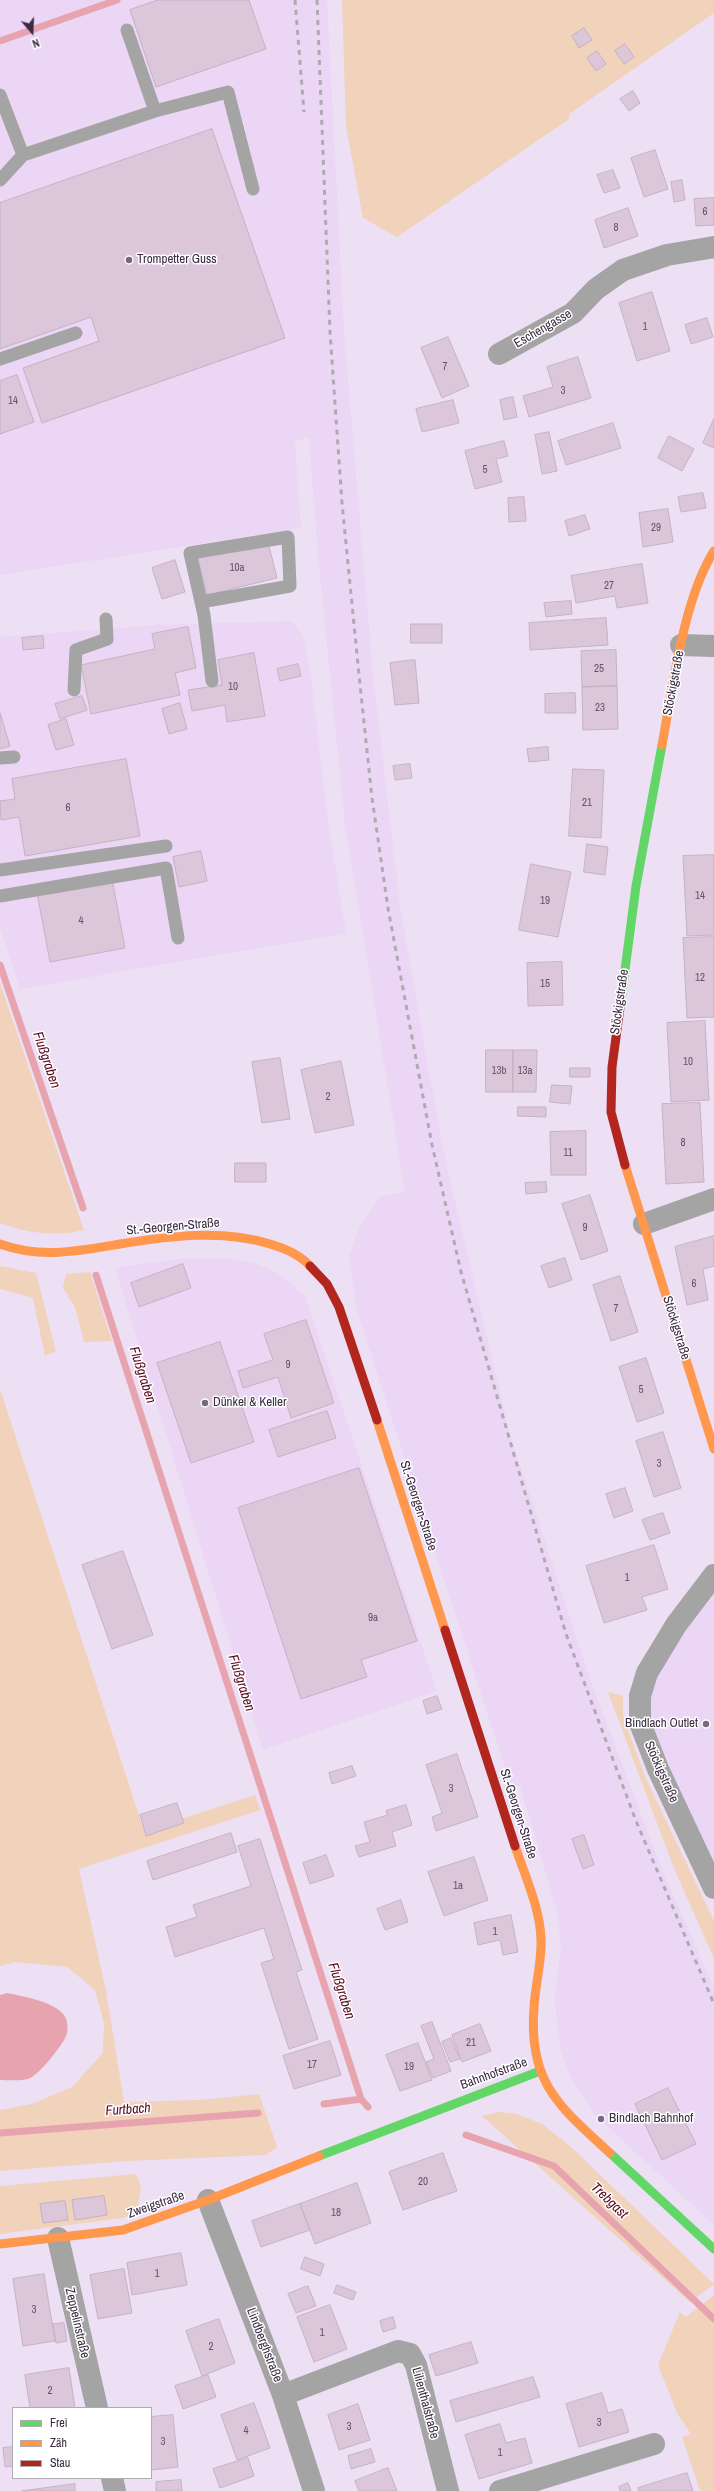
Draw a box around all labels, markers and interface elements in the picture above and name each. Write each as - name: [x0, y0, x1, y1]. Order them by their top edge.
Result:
- north arrow: [12, 12, 52, 52]
- text: N: [31, 36, 41, 51]
- house number: 6: [702, 205, 708, 219]
- house number: 8: [613, 221, 619, 235]
- place label: Trompetter Guss: [137, 252, 217, 268]
- marker: Trompetter Guss: [124, 255, 134, 265]
- street label: Eschengasse: [511, 306, 575, 352]
- house number: 1: [642, 320, 648, 334]
- house number: 7: [442, 360, 448, 374]
- house number: 3: [560, 384, 566, 398]
- house number: 14: [8, 394, 18, 408]
- house number: 5: [482, 463, 488, 477]
- house number: 29: [651, 521, 661, 535]
- house number: 10a: [229, 561, 245, 575]
- house number: 27: [604, 579, 614, 593]
- street label: Stöckigstraße: [660, 649, 688, 717]
- house number: 25: [594, 662, 604, 676]
- house number: 10: [228, 680, 238, 694]
- house number: 23: [595, 701, 605, 715]
- house number: 21: [582, 796, 592, 810]
- house number: 6: [65, 801, 71, 815]
- house number: 14: [695, 889, 705, 903]
- house number: 19: [540, 894, 550, 908]
- house number: 4: [78, 914, 84, 928]
- street label: Stöckigstraße: [608, 968, 632, 1036]
- house number: 12: [695, 971, 705, 985]
- house number: 15: [540, 977, 550, 991]
- water label: Flußgraben: [29, 1030, 63, 1090]
- house number: 10: [683, 1055, 693, 1069]
- house number: 13b: [491, 1064, 507, 1078]
- house number: 13a: [517, 1064, 533, 1078]
- house number: 2: [325, 1090, 331, 1104]
- house number: 8: [680, 1136, 686, 1150]
- house number: 11: [563, 1146, 573, 1160]
- street label: St.-Georgen-Straße: [126, 1215, 220, 1239]
- house number: 9: [582, 1221, 588, 1235]
- house number: 6: [691, 1277, 697, 1291]
- street label: Stöckigstraße: [659, 1294, 693, 1362]
- house number: 7: [613, 1302, 619, 1316]
- water label: Flußgraben: [125, 1344, 159, 1406]
- house number: 9: [285, 1358, 291, 1372]
- house number: 5: [638, 1383, 644, 1397]
- place label: Dünkel & Keller: [213, 1395, 286, 1411]
- marker: Dünkel & Keller: [200, 1398, 210, 1408]
- house number: 3: [656, 1457, 662, 1471]
- street label: St.-Georgen-Straße: [396, 1459, 440, 1553]
- house number: 1: [624, 1571, 630, 1585]
- house number: 9a: [368, 1611, 378, 1625]
- water label: Flußgraben: [224, 1652, 258, 1714]
- place label: Bindlach Outlet: [625, 1716, 698, 1732]
- marker: Bindlach Outlet: [701, 1719, 711, 1729]
- street label: Stöckigstraße: [640, 1739, 682, 1805]
- street label: St.-Georgen-Straße: [496, 1767, 540, 1861]
- house number: 3: [448, 1782, 454, 1796]
- house number: 1a: [453, 1879, 463, 1893]
- house number: 1: [492, 1925, 498, 1939]
- water label: Flußgraben: [324, 1960, 358, 2022]
- house number: 21: [466, 2036, 476, 2050]
- street label: Bahnhofstraße: [458, 2055, 530, 2093]
- house number: 17: [307, 2058, 317, 2072]
- house number: 19: [404, 2060, 414, 2074]
- water label: Furtbach: [105, 2100, 151, 2120]
- place label: Bindlach Bahnhof: [609, 2111, 693, 2127]
- marker: Bindlach Bahnhof: [596, 2114, 606, 2124]
- house number: 20: [418, 2175, 428, 2189]
- water label: Trebgast: [587, 2179, 631, 2223]
- street label: Zweigstraße: [125, 2188, 187, 2222]
- house number: 18: [331, 2206, 341, 2220]
- house number: 1: [154, 2267, 160, 2281]
- street label: Zeppelinstraße: [61, 2286, 93, 2360]
- house number: 3: [31, 2303, 37, 2317]
- street label: Lindberghstraße: [243, 2306, 285, 2384]
- house number: 1: [319, 2326, 325, 2340]
- house number: 2: [208, 2340, 214, 2354]
- street label: Lilienthalstraße: [408, 2365, 442, 2441]
- house number: 2: [47, 2384, 53, 2398]
- legend: [12, 2407, 152, 2479]
- text: Frei: [50, 2415, 68, 2431]
- house number: 3: [596, 2416, 602, 2430]
- house number: 3: [346, 2420, 352, 2434]
- house number: 4: [243, 2424, 249, 2438]
- text: Zäh: [50, 2435, 67, 2451]
- house number: 3: [160, 2435, 166, 2449]
- house number: 1: [497, 2446, 503, 2460]
- text: Stau: [50, 2455, 70, 2471]

